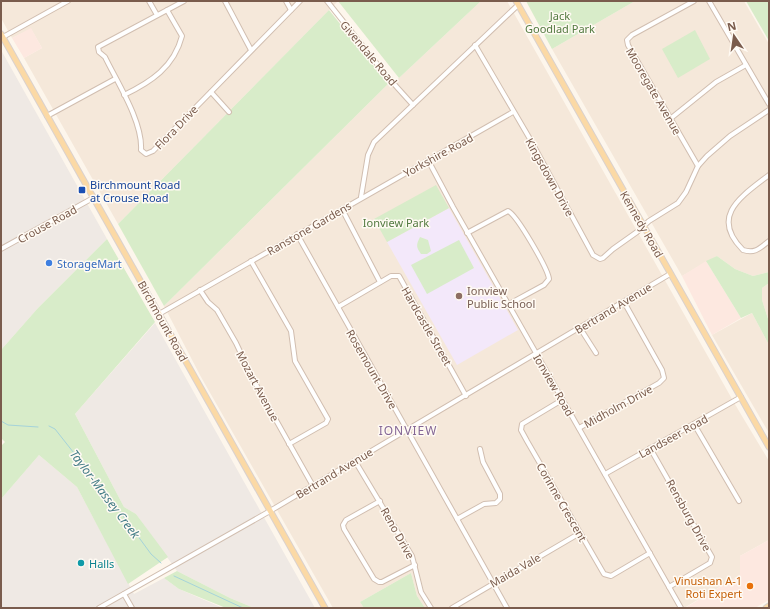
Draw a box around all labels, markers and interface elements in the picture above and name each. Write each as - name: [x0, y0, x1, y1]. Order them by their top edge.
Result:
- park label: Jack Goodlad Park: [525, 8, 595, 36]
- north arrow: [714, 16, 754, 56]
- street label: Givendale Road: [337, 17, 401, 89]
- text: N: [726, 17, 738, 34]
- street label: Mooregate Avenue: [623, 45, 685, 137]
- street label: Flora Drive: [151, 102, 201, 152]
- street label: Yorkshire Road: [400, 130, 476, 180]
- street label: Kingsdown Drive: [522, 135, 578, 219]
- place label: Birchmount Road at Crouse Road: [90, 177, 180, 205]
- marker: Birchmount Road at Crouse Road: [77, 185, 87, 195]
- street label: Kennedy Road: [617, 188, 667, 260]
- street label: Ranstone Gardens: [264, 198, 354, 258]
- street label: Crouse Road: [15, 202, 79, 246]
- park label: Ionview Park: [363, 215, 429, 230]
- place label: StorageMart: [57, 256, 122, 271]
- marker: StorageMart: [44, 258, 54, 268]
- street label: Birchmount Road: [135, 278, 191, 364]
- street label: Bertrand Avenue: [572, 279, 654, 337]
- place label: Ionview Public School: [467, 283, 535, 311]
- street label: Hardcastle Street: [398, 284, 456, 368]
- marker: Ionview Public School: [454, 291, 464, 301]
- street label: Rosemount Drive: [343, 326, 401, 412]
- street label: Mozart Avenue: [233, 348, 283, 424]
- street label: Ionview Road: [530, 351, 578, 419]
- street label: Midholm Drive: [581, 381, 655, 431]
- street label: Landseer Road: [636, 411, 710, 461]
- district label: IONVIEW: [379, 422, 437, 439]
- street label: Bertrand Avenue: [293, 444, 375, 502]
- water label: Taylor-Massey Creek: [66, 446, 145, 543]
- street label: Corinne Crescent: [533, 460, 591, 544]
- street label: Rensburg Drive: [663, 476, 715, 554]
- street label: Reno Drive: [378, 505, 418, 561]
- street label: Maida Vale: [487, 549, 543, 591]
- place label: Halls: [89, 556, 114, 571]
- marker: Halls: [76, 558, 86, 568]
- place label: Vinushan A-1 Roti Expert: [674, 573, 742, 601]
- marker: Vinushan A-1 Roti Expert: [745, 581, 755, 591]

